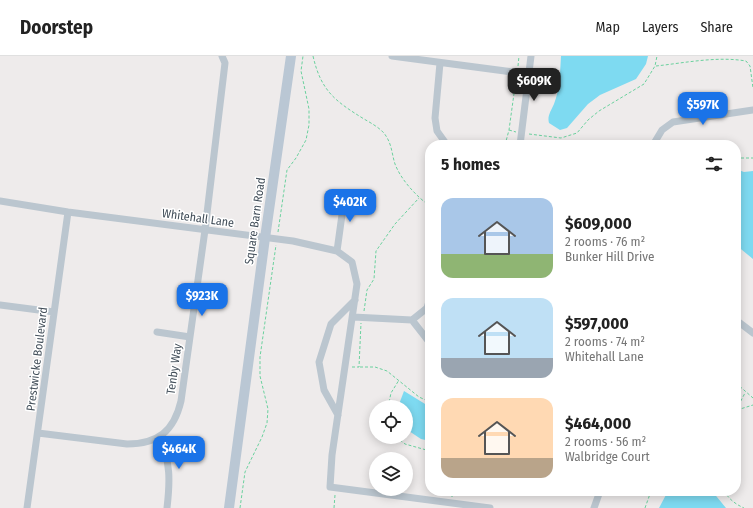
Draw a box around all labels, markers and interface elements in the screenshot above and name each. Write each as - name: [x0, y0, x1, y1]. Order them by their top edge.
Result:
- text: Doorstep: [20, 16, 93, 39]
- text: Map: [596, 19, 620, 36]
- text: Layers: [642, 19, 678, 36]
- text: Share: [700, 19, 733, 36]
- pin: $609K: [506, 68, 562, 102]
- text: $609K: [517, 73, 551, 88]
- pin: $597K: [675, 92, 731, 126]
- text: $597K: [687, 97, 719, 112]
- icon: filters: [703, 153, 725, 175]
- text: 5 homes: [441, 154, 500, 175]
- street label: Square Barn Road: [242, 177, 268, 265]
- pin: $402K: [322, 189, 378, 223]
- text: $402K: [333, 194, 367, 209]
- street label: Whitehall Lane: [161, 206, 235, 230]
- text: $609,000: [565, 213, 632, 234]
- icon: home: [473, 214, 521, 262]
- text: 2 rooms · 76 m²: [565, 234, 645, 249]
- text: Bunker Hill Drive: [565, 249, 654, 264]
- pin: $923K: [174, 283, 230, 317]
- text: $923K: [186, 288, 218, 303]
- street label: Prestwicke Boulevard: [24, 306, 50, 412]
- text: $597,000: [565, 313, 629, 334]
- icon: home: [473, 314, 521, 362]
- text: 2 rooms · 74 m²: [565, 334, 645, 349]
- street label: Tenby Way: [163, 342, 185, 395]
- text: Whitehall Lane: [565, 349, 644, 364]
- map controls: [369, 400, 413, 496]
- button: locate: [369, 400, 413, 444]
- text: $464,000: [565, 413, 631, 434]
- icon: home: [473, 414, 521, 462]
- text: 2 rooms · 56 m²: [565, 434, 646, 449]
- pin: $464K: [151, 436, 207, 470]
- text: $464K: [162, 441, 196, 456]
- text: Walbridge Court: [565, 449, 650, 464]
- button: layers: [369, 452, 413, 496]

